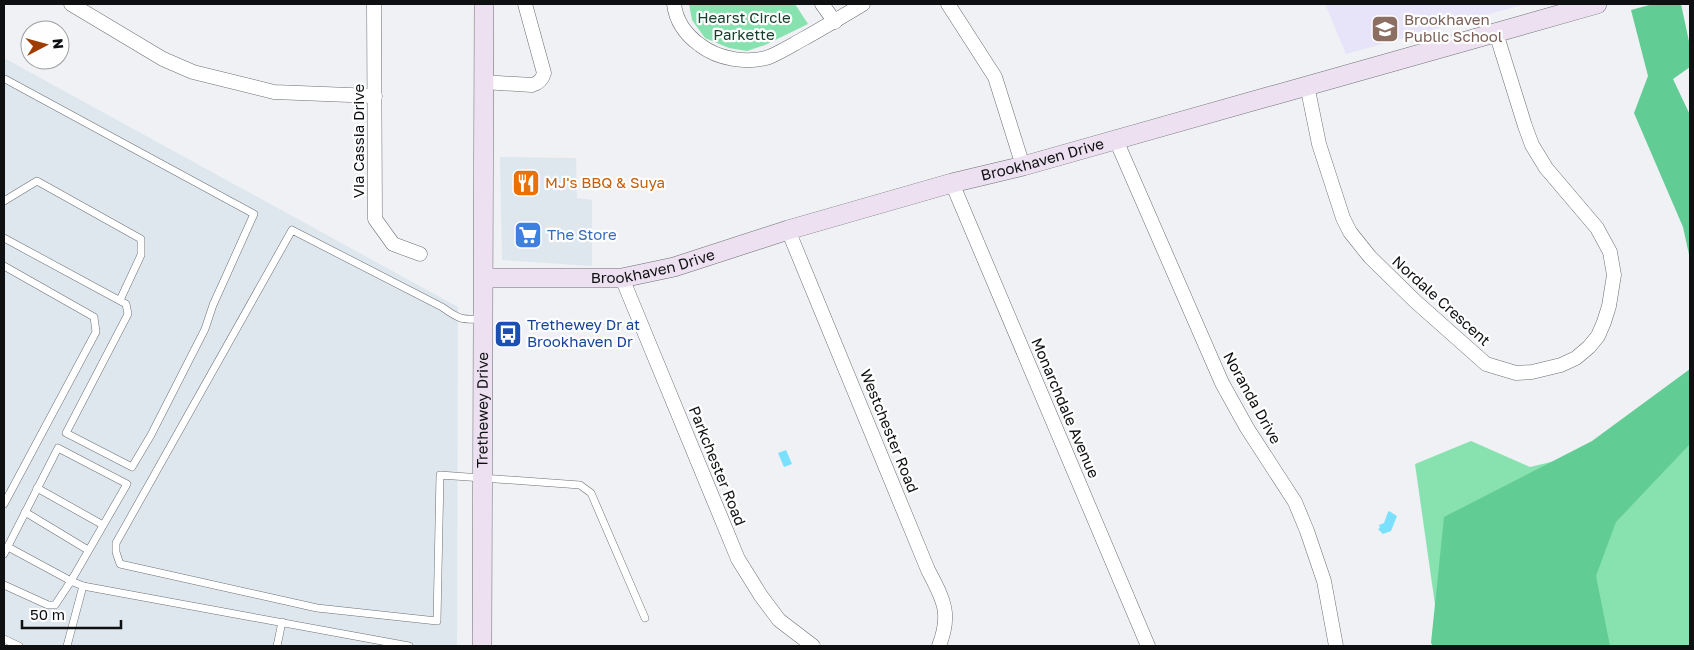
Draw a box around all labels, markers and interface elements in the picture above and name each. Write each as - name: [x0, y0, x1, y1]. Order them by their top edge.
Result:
- park label: Hearst Circle Parkette: [697, 8, 791, 43]
- place label: Brookhaven Public School: [1404, 10, 1503, 45]
- school or university icon: Brookhaven Public School: [1370, 14, 1400, 44]
- north arrow: [20, 20, 70, 70]
- text: N: [49, 37, 67, 50]
- street label: Via Cassia Drive: [349, 84, 367, 198]
- street label: Brookhaven Drive: [979, 134, 1106, 184]
- restaurant icon: MJ's BBQ & Suya: [511, 168, 541, 198]
- place label: MJ's BBQ & Suya: [545, 173, 665, 191]
- supermarket icon: The Store: [513, 220, 543, 250]
- place label: The Store: [547, 225, 617, 243]
- street label: Brookhaven Drive: [591, 244, 717, 286]
- street label: Nordale Crescent: [1389, 252, 1494, 349]
- place label: Trethewey Dr at Brookhaven Dr: [527, 315, 640, 350]
- bus stop icon: Trethewey Dr at Brookhaven Dr: [493, 319, 523, 349]
- street label: Monarchdale Avenue: [1028, 335, 1104, 481]
- street label: Noranda Drive: [1220, 348, 1286, 447]
- street label: Trethewey Drive: [473, 352, 491, 468]
- street label: Westchester Road: [857, 366, 923, 495]
- street label: Parkchester Road: [686, 403, 750, 528]
- scale bar: [22, 598, 121, 630]
- text: 50 m: [30, 605, 65, 623]

